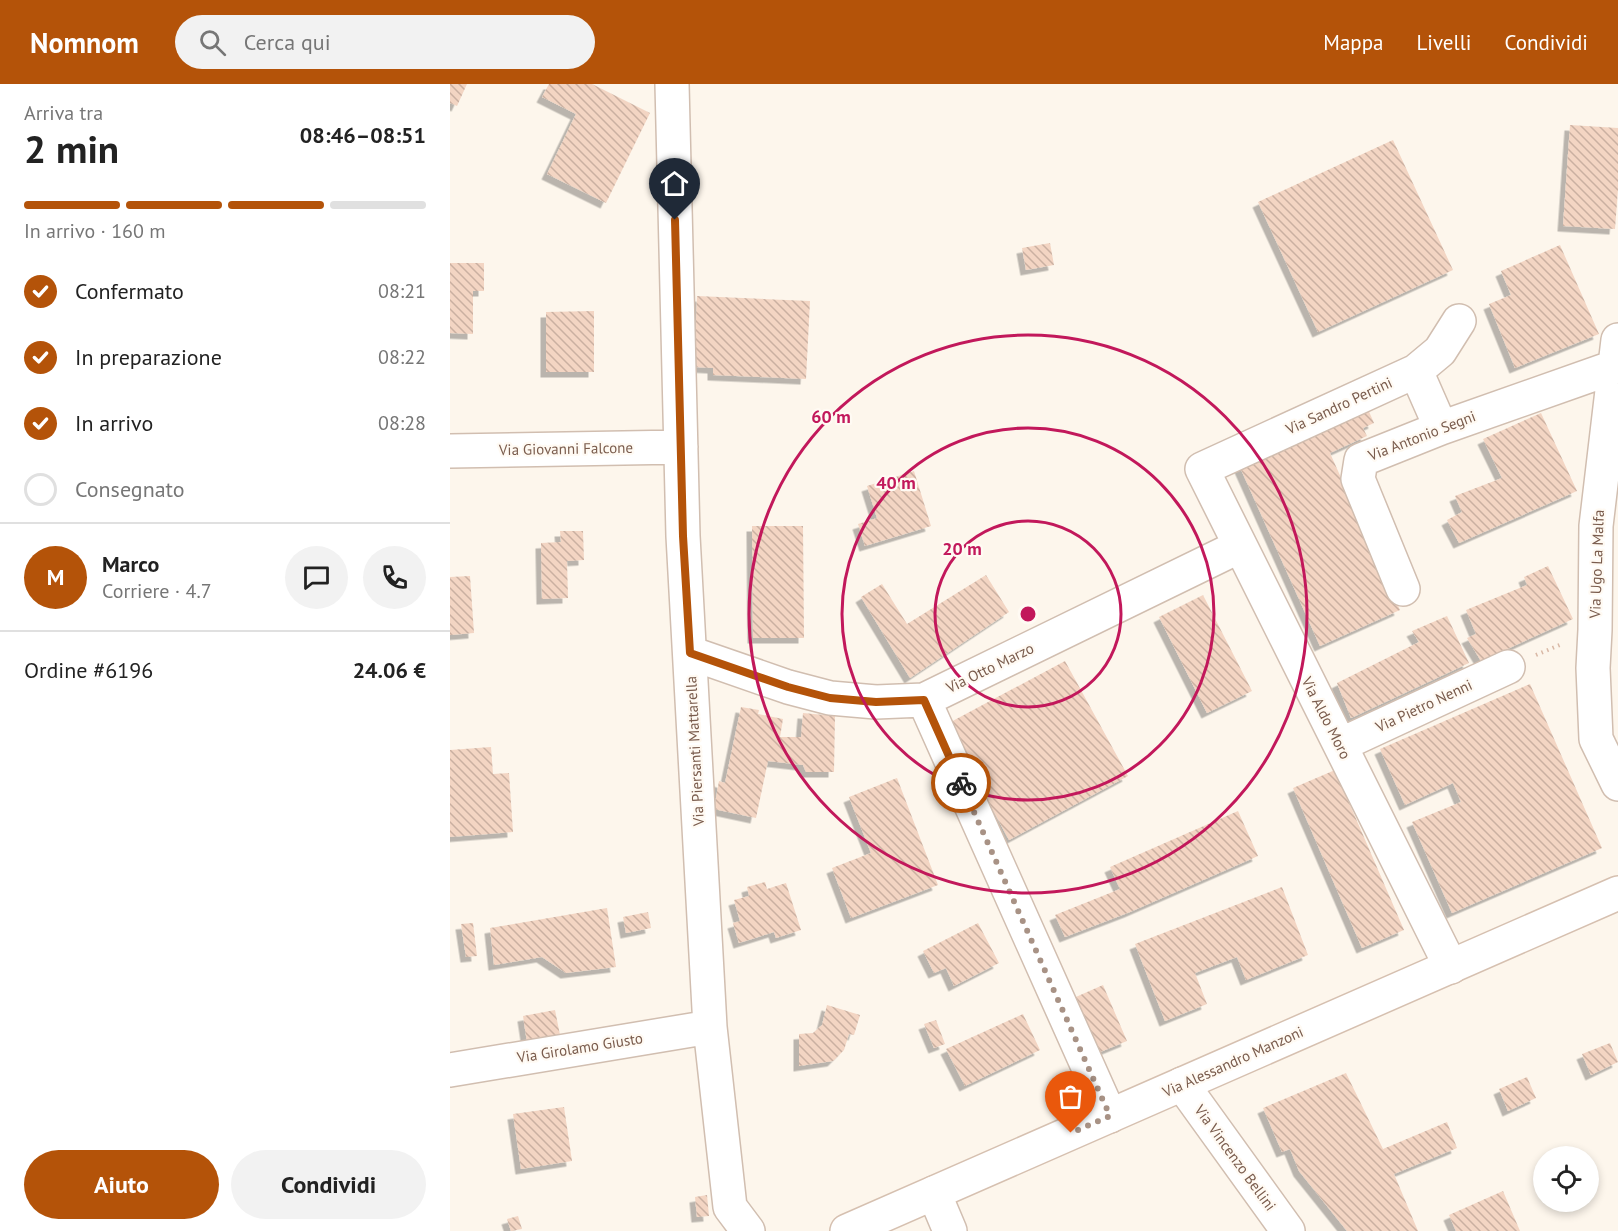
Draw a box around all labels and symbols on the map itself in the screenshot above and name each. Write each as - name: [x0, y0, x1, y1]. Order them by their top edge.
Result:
- pin: [649, 158, 700, 220]
- street label: Via Sandro Pertini: [1282, 373, 1395, 439]
- text: 60 m: [811, 405, 851, 428]
- street label: Via Antonio Segni: [1365, 406, 1478, 465]
- street label: Via Giovanni Falcone: [498, 438, 633, 459]
- text: 40 m: [876, 471, 916, 494]
- street label: Via Ugo La Malfa: [1585, 509, 1608, 620]
- text: 20 m: [942, 537, 982, 560]
- centre of rings: [1018, 604, 1038, 624]
- street label: Via Otto Marzo: [942, 638, 1037, 697]
- street label: Via Aldo Moro: [1297, 673, 1355, 762]
- street label: Via Pietro Nenni: [1372, 675, 1475, 737]
- street label: Via Piersanti Mattarella: [681, 676, 708, 827]
- courier: [931, 753, 991, 813]
- street label: Via Alessandro Manzoni: [1159, 1022, 1306, 1102]
- street label: Via Girolamo Giusto: [515, 1028, 644, 1067]
- pin: [1045, 1071, 1096, 1133]
- street label: Via Vincenzo Bellini: [1190, 1100, 1280, 1214]

